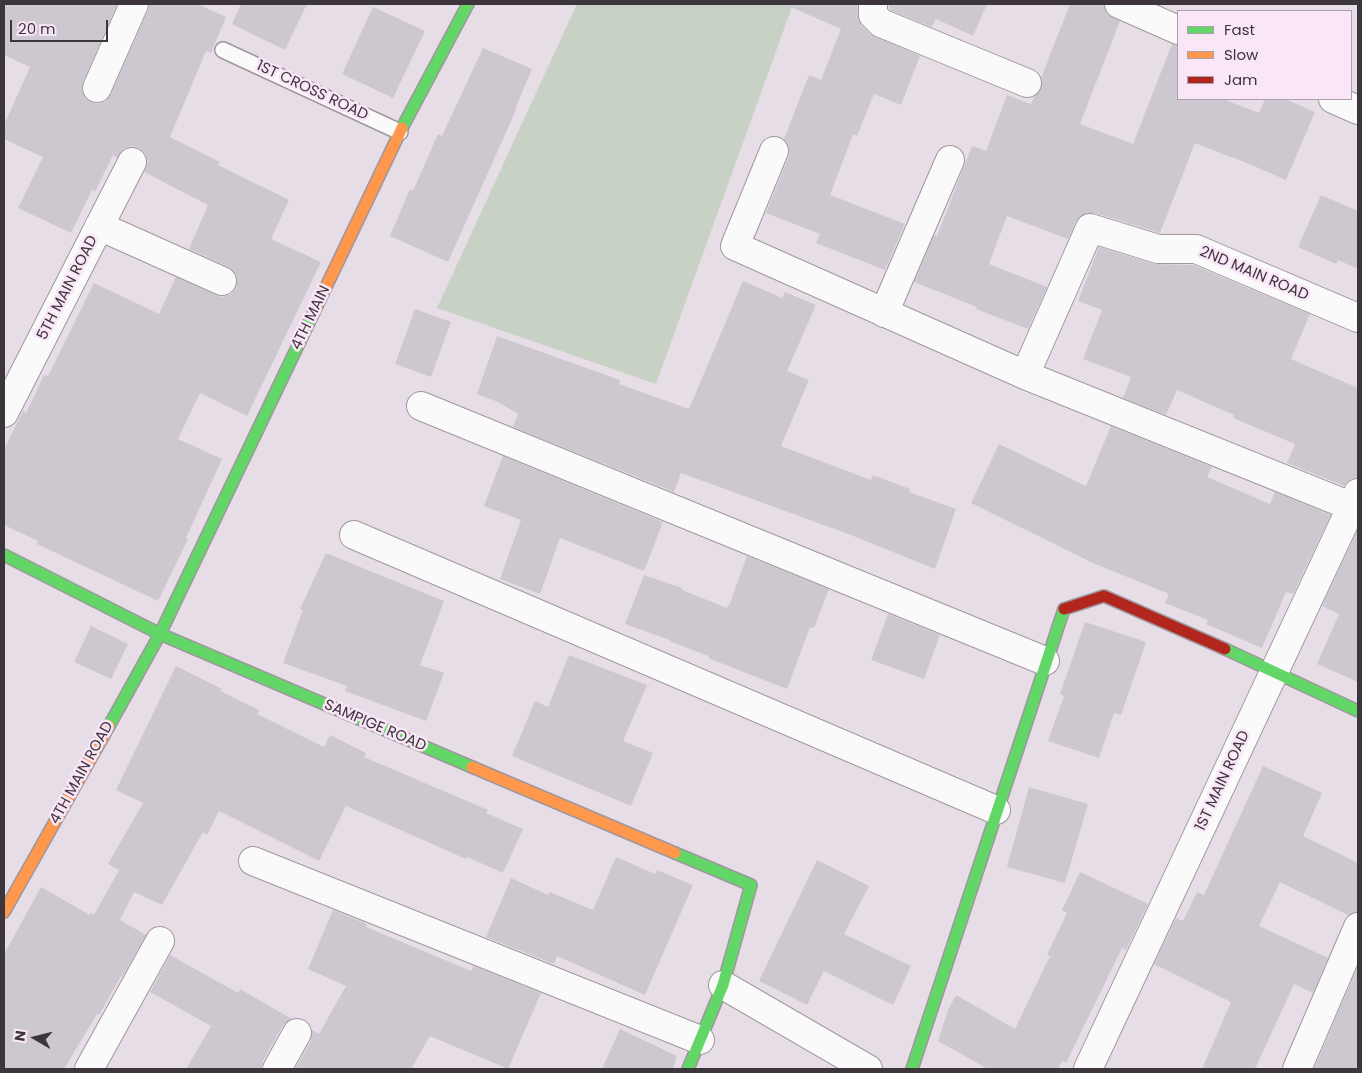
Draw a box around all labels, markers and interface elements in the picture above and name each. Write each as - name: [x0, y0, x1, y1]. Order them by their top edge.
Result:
- scale bar: [12, 10, 110, 42]
- legend: [1177, 10, 1352, 100]
- text: 20 m: [18, 18, 56, 39]
- text: Fast: [1224, 19, 1255, 40]
- text: Slow: [1224, 44, 1258, 65]
- street label: 1ST CROSS ROAD: [253, 57, 371, 125]
- text: Jam: [1224, 69, 1258, 90]
- street label: 5TH MAIN ROAD: [34, 233, 102, 343]
- street label: 2ND MAIN ROAD: [1197, 243, 1311, 305]
- street label: 4TH MAIN: [288, 283, 334, 353]
- street label: SAMPIGE ROAD: [321, 696, 429, 756]
- street label: 4TH MAIN ROAD: [46, 718, 118, 828]
- street label: 1ST MAIN ROAD: [1192, 728, 1254, 834]
- north arrow: [10, 1013, 60, 1063]
- text: N: [10, 1029, 31, 1043]

